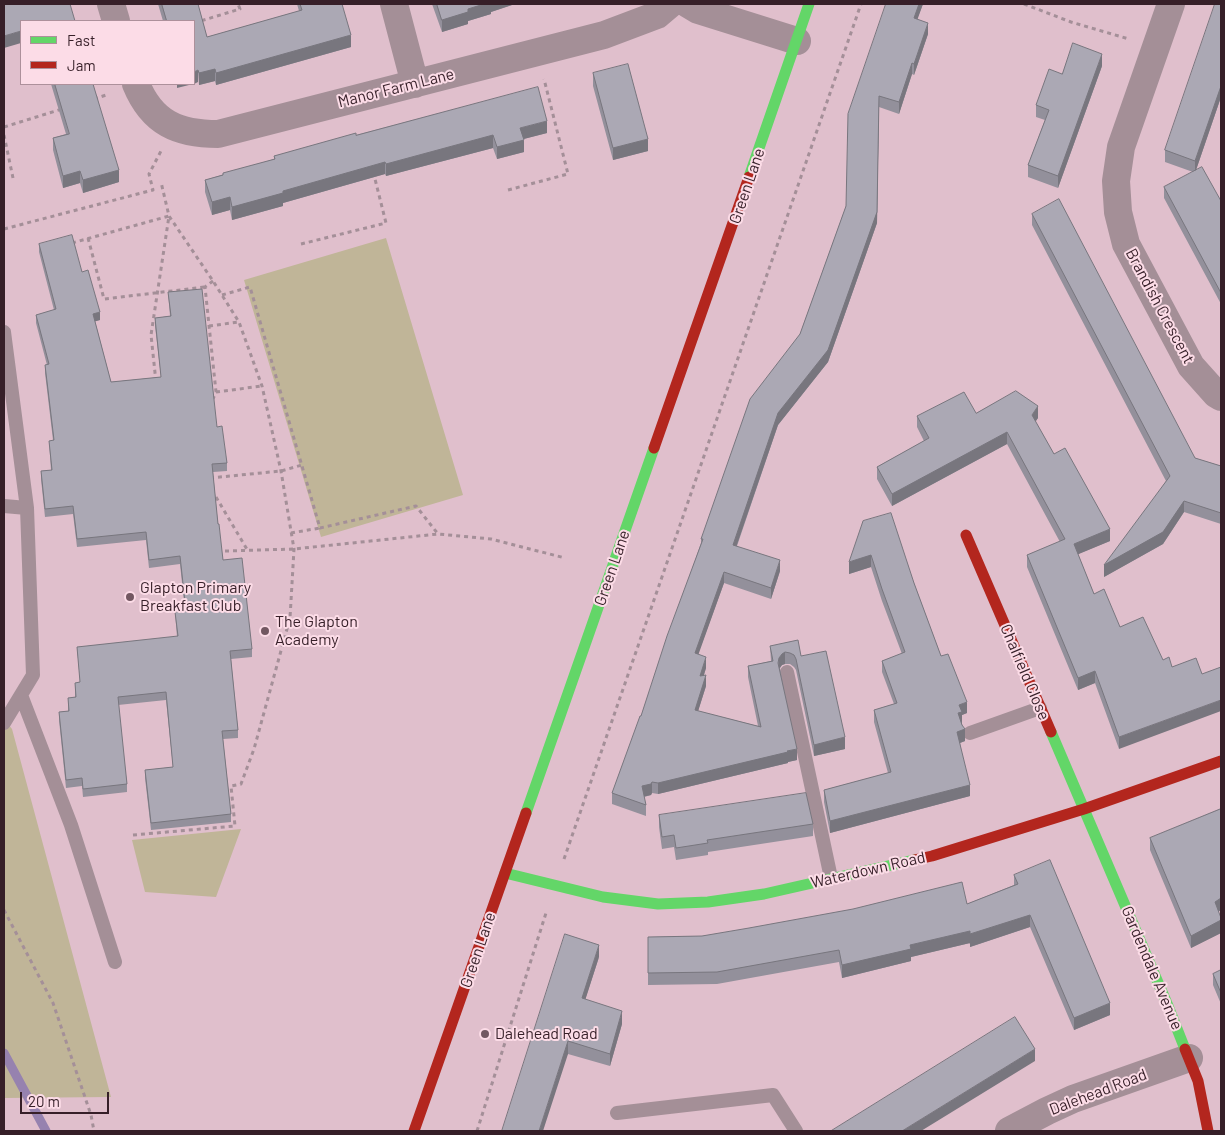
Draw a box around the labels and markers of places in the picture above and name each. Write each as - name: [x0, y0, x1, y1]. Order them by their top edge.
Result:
- place label: Glapton Primary Breakfast Club: [140, 578, 251, 616]
- marker: Glapton Primary Breakfast Club: [124, 591, 136, 603]
- place label: The Glapton Academy: [275, 612, 358, 650]
- marker: The Glapton Academy: [259, 625, 271, 637]
- place label: Dalehead Road: [495, 1024, 598, 1044]
- marker: Dalehead Road: [479, 1028, 491, 1040]

